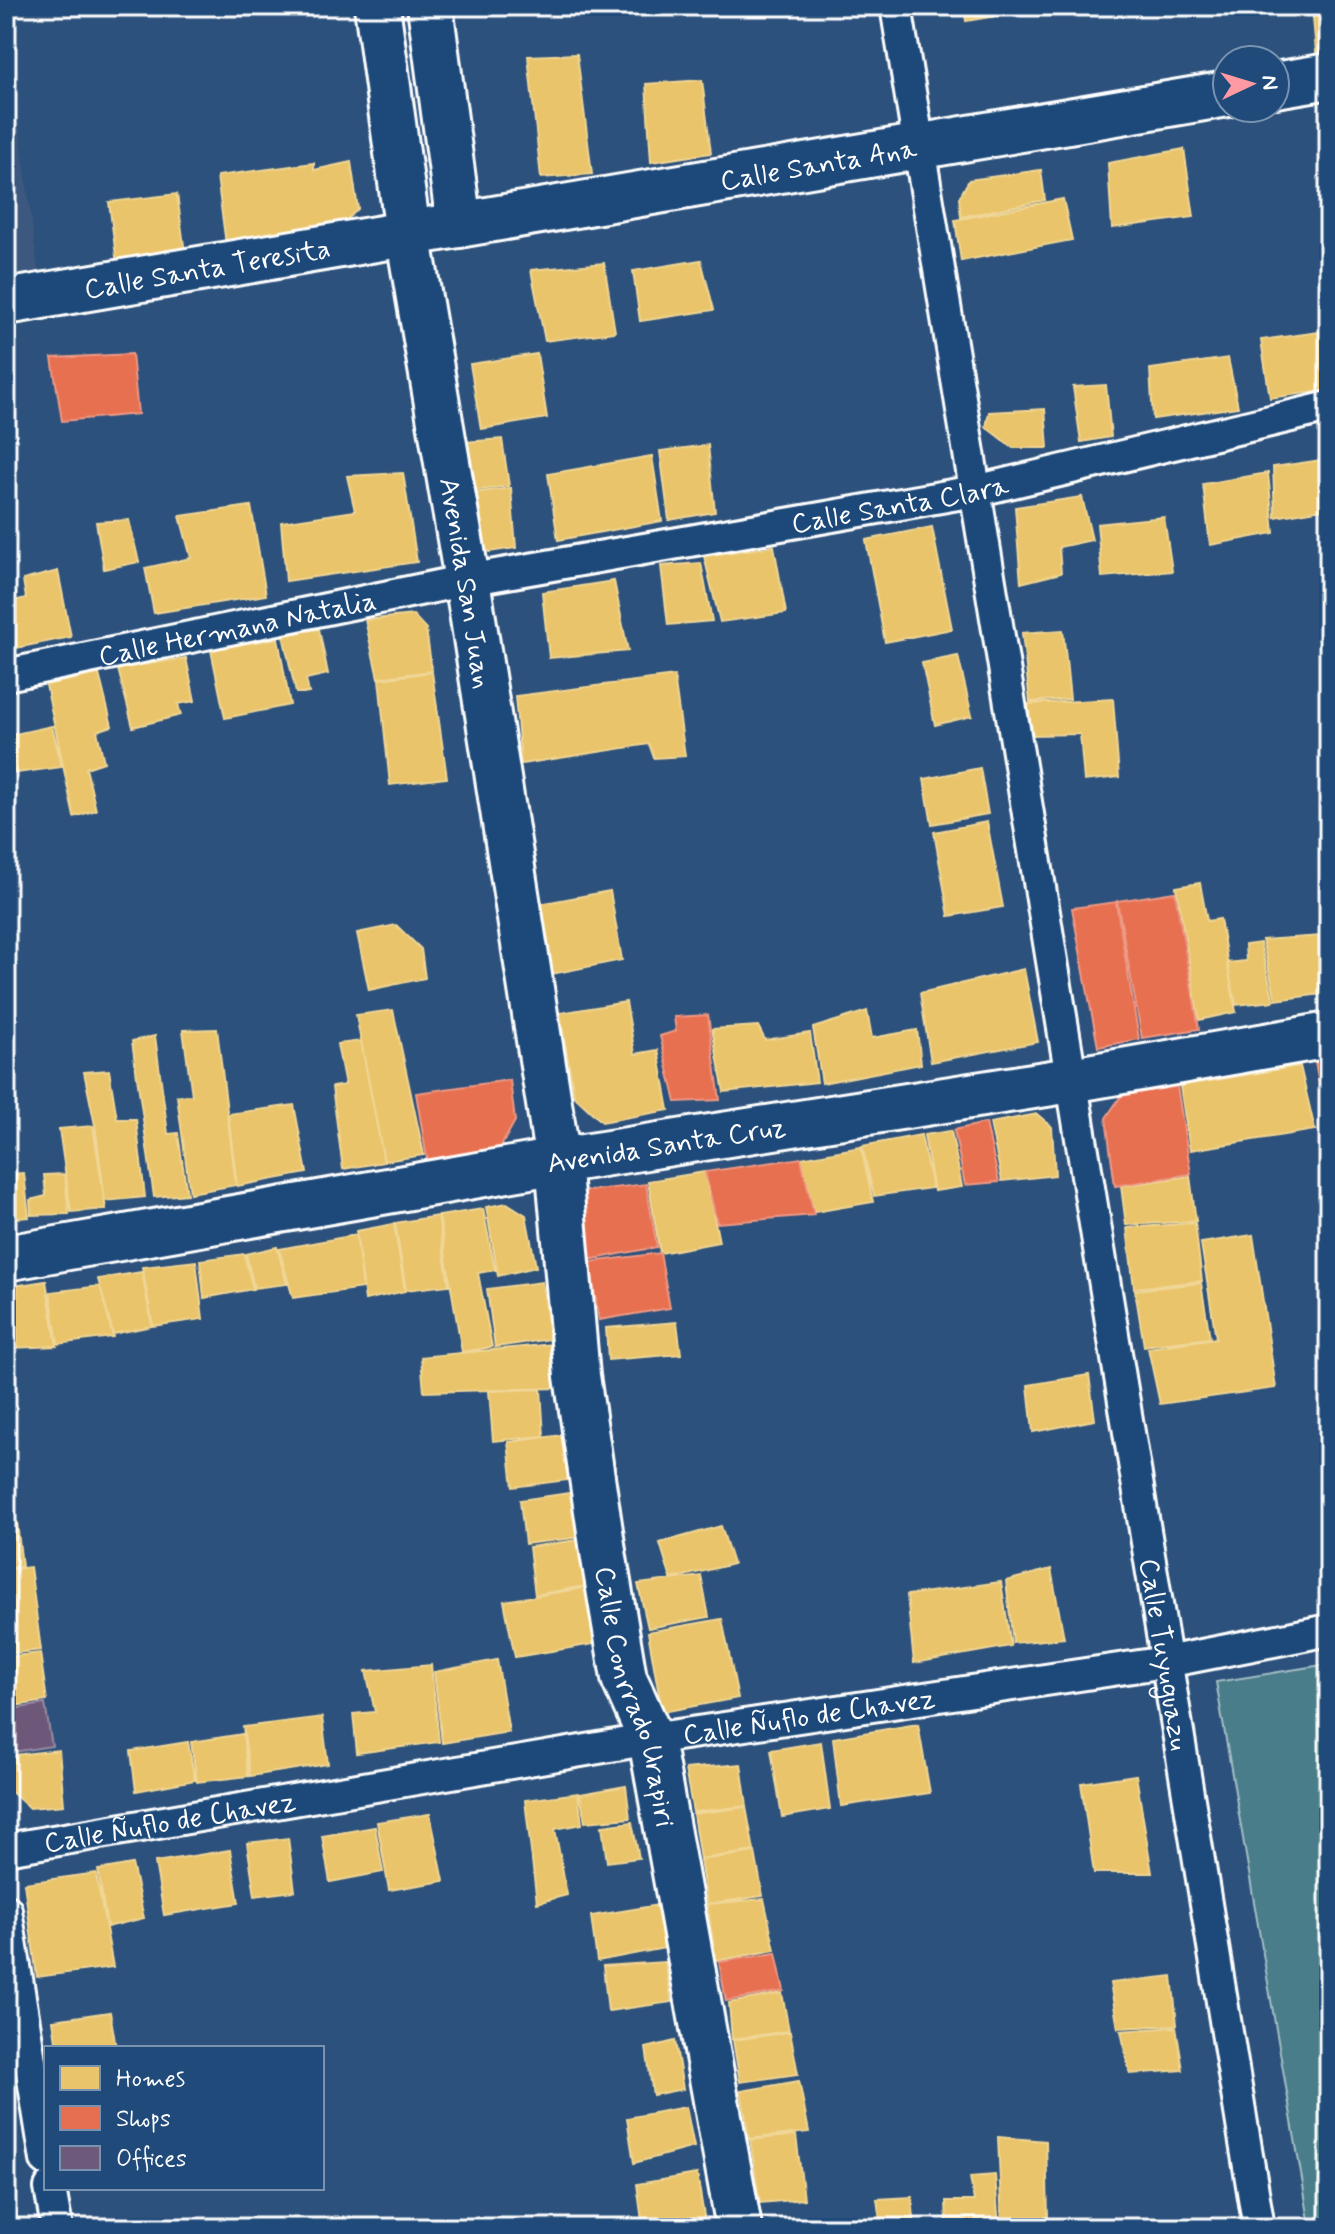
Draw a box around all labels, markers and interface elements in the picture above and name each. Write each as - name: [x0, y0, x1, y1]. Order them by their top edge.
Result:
- north arrow: [1211, 44, 1291, 124]
- text: N: [1254, 74, 1283, 91]
- street label: Calle Santa Ana: [718, 131, 920, 201]
- street label: Calle Santa Teresita: [82, 231, 333, 309]
- street label: Calle Santa Clara: [789, 468, 1013, 544]
- street label: Avenida San Juan: [429, 475, 500, 692]
- street label: Calle Hermana Natalia: [96, 583, 380, 676]
- street label: Avenida Santa Cruz: [544, 1109, 789, 1184]
- street label: Calle Tuyuguazu: [1129, 1556, 1197, 1753]
- street label: Calle Conrrado Urapiri: [585, 1564, 683, 1830]
- street label: Calle Ñuflo de Chavez: [681, 1681, 938, 1755]
- street label: Calle Ñuflo de Chavez: [41, 1784, 299, 1863]
- legend: [44, 2046, 324, 2190]
- text: Homes: [116, 2064, 185, 2095]
- text: Shops: [116, 2104, 171, 2135]
- text: Offices: [116, 2144, 187, 2175]

